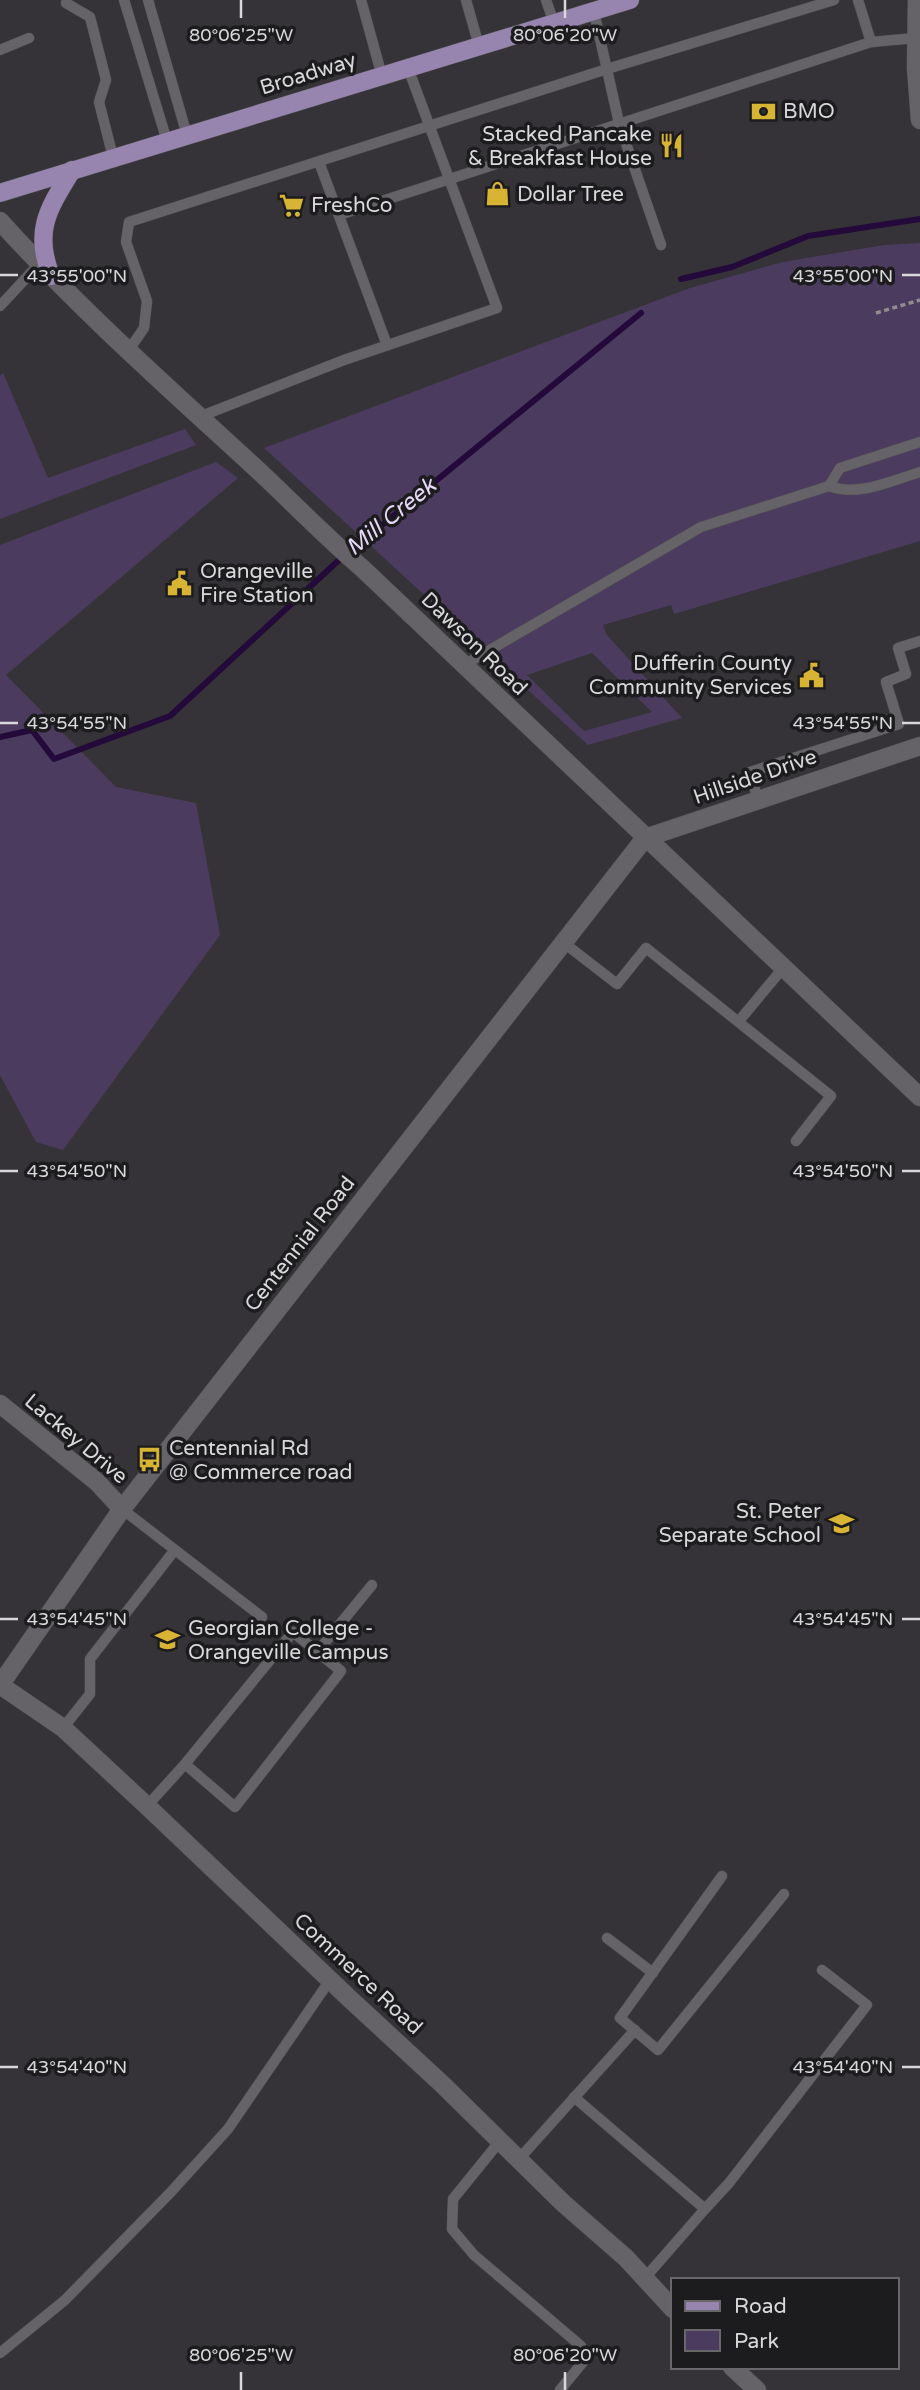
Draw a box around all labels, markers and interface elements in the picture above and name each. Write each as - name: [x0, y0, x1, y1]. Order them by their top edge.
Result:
- text: 80°06'25"W: [189, 24, 293, 46]
- text: 80°06'20"W: [513, 24, 617, 46]
- street label: Broadway: [257, 48, 359, 100]
- bank icon: BMO: [749, 97, 777, 125]
- place label: BMO: [783, 99, 835, 124]
- place label: Stacked Pancake & Breakfast House: [468, 122, 652, 171]
- restaurant icon: Stacked Pancake & Breakfast House: [658, 132, 686, 160]
- shop icon: Dollar Tree: [483, 180, 511, 208]
- place label: Dollar Tree: [517, 182, 624, 207]
- supermarket icon: FreshCo: [277, 191, 305, 219]
- place label: FreshCo: [311, 193, 393, 218]
- text: 43°55'00"N: [27, 265, 127, 287]
- text: 43°55'00"N: [793, 265, 893, 287]
- water label: Mill Creek: [340, 471, 443, 562]
- place label: Orangeville Fire Station: [200, 559, 314, 608]
- public building icon: Orangeville Fire Station: [166, 569, 194, 597]
- street label: Dawson Road: [416, 587, 532, 701]
- place label: Dufferin County Community Services: [589, 651, 792, 700]
- public building icon: Dufferin County Community Services: [798, 661, 826, 689]
- text: 43°54'55"N: [27, 712, 127, 734]
- text: 43°54'55"N: [793, 712, 893, 734]
- street label: Hillside Drive: [690, 744, 820, 810]
- text: 43°54'50"N: [27, 1160, 127, 1182]
- text: 43°54'50"N: [793, 1160, 893, 1182]
- street label: Centennial Road: [240, 1171, 360, 1317]
- street label: Lackey Drive: [19, 1389, 133, 1489]
- place label: Centennial Rd @ Commerce road: [169, 1436, 353, 1485]
- bus stop icon: Centennial Rd @ Commerce road: [135, 1446, 163, 1474]
- place label: St. Peter Separate School: [659, 1499, 821, 1548]
- school or university icon: St. Peter Separate School: [827, 1509, 855, 1537]
- text: 43°54'45"N: [27, 1608, 127, 1630]
- text: 43°54'45"N: [793, 1608, 893, 1630]
- place label: Georgian College - Orangeville Campus: [188, 1616, 389, 1665]
- school or university icon: Georgian College - Orangeville Campus: [154, 1626, 182, 1654]
- street label: Commerce Road: [289, 1908, 427, 2040]
- text: 43°54'40"N: [27, 2056, 127, 2078]
- text: 43°54'40"N: [793, 2056, 893, 2078]
- legend: [671, 2278, 899, 2369]
- text: Road: [734, 2294, 787, 2319]
- text: Park: [734, 2329, 779, 2354]
- text: 80°06'25"W: [189, 2344, 293, 2366]
- text: 80°06'20"W: [513, 2344, 617, 2366]

